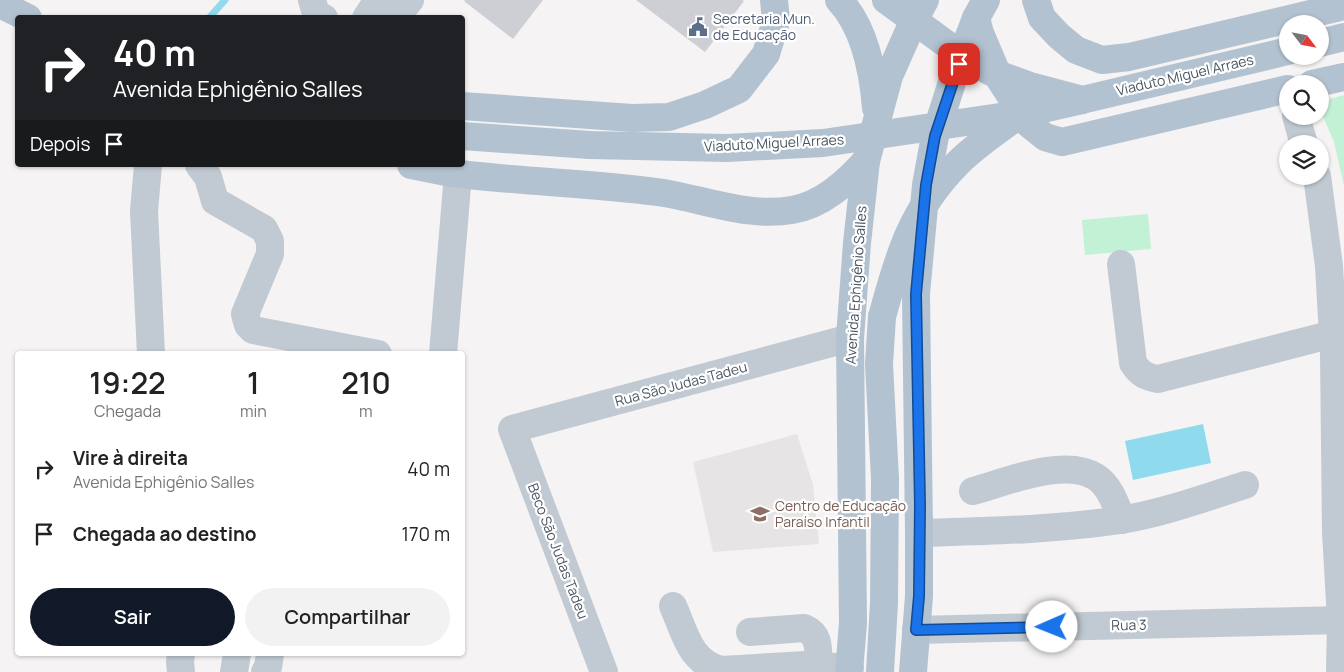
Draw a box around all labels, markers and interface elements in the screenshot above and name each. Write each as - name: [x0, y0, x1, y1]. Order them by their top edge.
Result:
- place label: Secretaria Mun. de Educação: [713, 9, 815, 44]
- north arrow: [1279, 15, 1329, 65]
- map controls: [1279, 15, 1329, 185]
- public building icon: Secretaria Mun. de Educação: [687, 16, 709, 38]
- text: 40 m: [113, 29, 196, 77]
- icon: right: [30, 35, 95, 100]
- pin: [938, 43, 980, 85]
- street label: Viaduto Miguel Arraes: [1114, 49, 1255, 100]
- icon: arrive: [945, 50, 973, 78]
- text: Avenida Ephigênio Salles: [113, 74, 363, 104]
- button: search: [1279, 75, 1329, 125]
- street label: Viaduto Miguel Arraes: [704, 129, 844, 156]
- icon: arrive: [100, 130, 128, 158]
- text: Depois: [30, 131, 90, 157]
- button: layers: [1279, 135, 1329, 185]
- street label: Avenida Ephigênio Salles: [840, 205, 871, 365]
- street label: Rua São Judas Tadeu: [613, 357, 749, 410]
- text: 19:22: [89, 362, 166, 403]
- text: 1: [247, 362, 260, 403]
- text: 210: [341, 362, 391, 403]
- text: Chegada: [94, 400, 161, 422]
- text: min: [240, 400, 267, 422]
- text: m: [359, 400, 373, 422]
- text: Vire à direita: [73, 445, 188, 471]
- icon: right: [30, 455, 58, 483]
- text: 40 m: [407, 456, 450, 482]
- text: Avenida Ephigênio Salles: [73, 471, 255, 493]
- street label: Beco São Judas Tadeu: [524, 480, 593, 621]
- place label: Centro de Educação Paraíso Infantil: [775, 496, 906, 531]
- school or university icon: Centro de Educação Paraíso Infantil: [749, 503, 771, 525]
- icon: arrive: [30, 520, 58, 548]
- text: Chegada ao destino: [73, 521, 256, 547]
- text: 170 m: [402, 521, 450, 547]
- button: Sair: [30, 588, 235, 646]
- button: Compartilhar: [245, 588, 450, 646]
- position arrow: [1025, 600, 1077, 652]
- street label: Rua 3: [1111, 615, 1147, 634]

